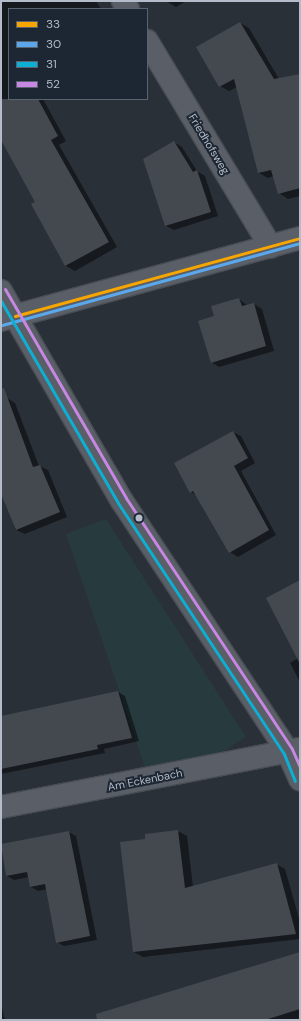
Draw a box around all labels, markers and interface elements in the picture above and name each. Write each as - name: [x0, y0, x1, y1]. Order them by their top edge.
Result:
- legend: [8, 8, 148, 100]
- text: 33: [46, 16, 60, 32]
- text: 30: [46, 36, 61, 52]
- text: 31: [46, 56, 57, 72]
- text: 52: [46, 76, 60, 92]
- street label: Friedhofsweg: [186, 111, 232, 177]
- unlabelled marker: [134, 513, 144, 523]
- street label: Am Eckenbach: [107, 766, 183, 794]

